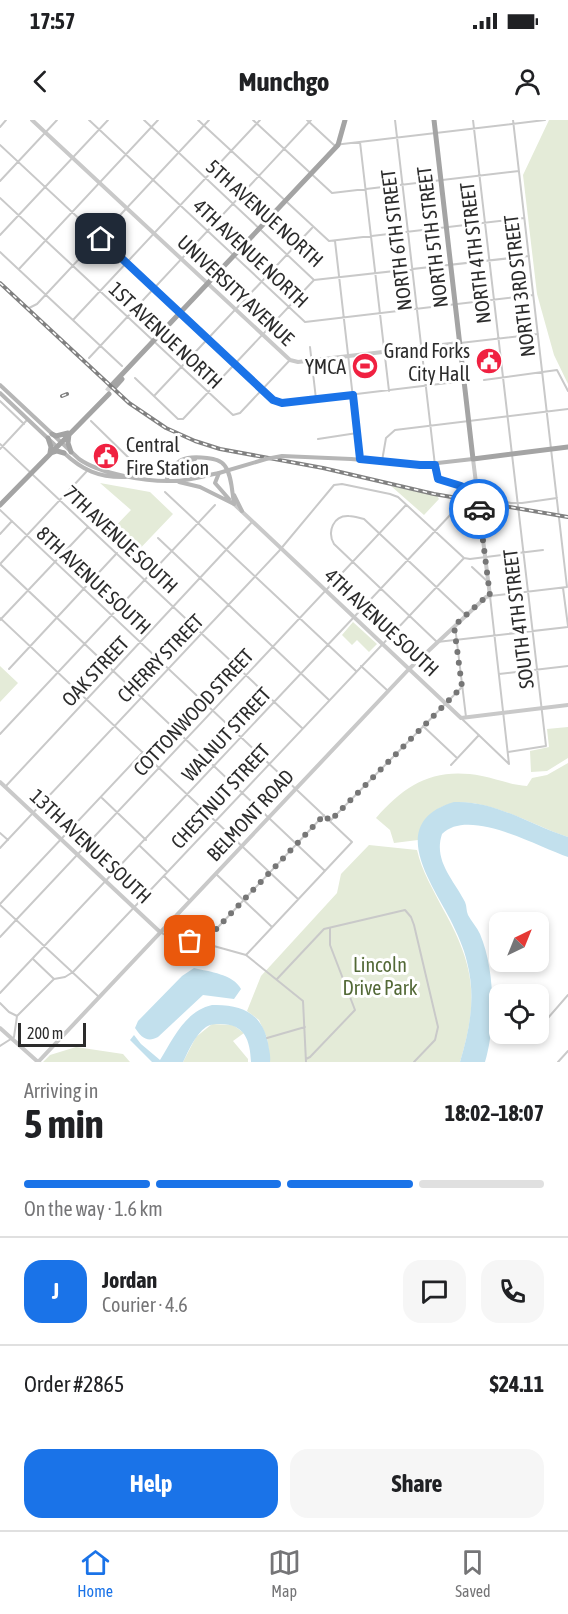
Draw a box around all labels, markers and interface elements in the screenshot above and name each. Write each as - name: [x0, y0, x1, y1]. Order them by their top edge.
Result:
- text: 17:57: [30, 8, 75, 34]
- icon: back: [24, 65, 57, 98]
- icon: person: [511, 65, 544, 98]
- text: Munchgo: [238, 66, 330, 97]
- street label: 5TH AVENUE NORTH: [202, 155, 328, 271]
- street label: NORTH 5TH STREET: [412, 165, 452, 309]
- street label: NORTH 6TH STREET: [376, 168, 416, 312]
- street label: NORTH 4TH STREET: [455, 181, 495, 325]
- street label: 4TH AVENUE NORTH: [189, 194, 313, 312]
- pin: [75, 213, 126, 264]
- street label: NORTH 3RD STREET: [499, 213, 539, 358]
- icon: home: [84, 222, 117, 255]
- street label: UNIVERSITY AVENUE: [173, 230, 299, 350]
- street label: 1ST AVENUE NORTH: [105, 277, 227, 393]
- place label: Grand Forks City Hall: [384, 339, 471, 385]
- public building icon: Grand Forks City Hall: [474, 346, 504, 376]
- sports icon: YMCA: [350, 351, 380, 381]
- place label: YMCA: [305, 355, 346, 378]
- place label: Central Fire Station: [126, 433, 209, 479]
- public building icon: Central Fire Station: [91, 441, 121, 471]
- courier: [449, 479, 509, 539]
- street label: 7TH AVENUE SOUTH: [59, 480, 183, 598]
- icon: car: [463, 493, 496, 526]
- street label: 8TH AVENUE SOUTH: [32, 521, 156, 639]
- street label: SOUTH 4TH STREET: [498, 548, 538, 690]
- street label: 4TH AVENUE SOUTH: [320, 563, 444, 681]
- street label: CHERRY STREET: [112, 609, 208, 707]
- street label: OAK STREET: [57, 631, 133, 711]
- street label: COTTONWOOD STREET: [128, 644, 258, 780]
- street label: WALNUT STREET: [177, 682, 275, 786]
- street label: CHESTNUT STREET: [166, 739, 274, 853]
- street label: BELMONT ROAD: [202, 765, 298, 865]
- street label: 13TH AVENUE SOUTH: [26, 784, 156, 908]
- north arrow: [489, 912, 549, 972]
- map controls: [489, 912, 549, 1044]
- pin: [164, 915, 215, 966]
- icon: bag: [173, 924, 206, 957]
- park label: Lincoln Drive Park: [343, 953, 418, 999]
- button: locate: [489, 984, 549, 1044]
- scale bar: [18, 1020, 86, 1048]
- text: 200 m: [27, 1024, 63, 1042]
- text: Arriving in: [24, 1079, 98, 1102]
- text: 18:02–18:07: [445, 1100, 544, 1126]
- text: 5 min: [24, 1102, 104, 1146]
- text: On the way · 1.6 km: [24, 1197, 163, 1220]
- button: chat: [403, 1260, 466, 1323]
- button: phone: [481, 1260, 544, 1323]
- text: Jordan: [102, 1267, 157, 1293]
- text: J: [52, 1278, 59, 1304]
- text: Courier · 4.6: [102, 1293, 188, 1316]
- text: Order #2865: [24, 1371, 124, 1397]
- text: $24.11: [489, 1371, 544, 1397]
- button: Help: [24, 1449, 278, 1518]
- button: Share: [290, 1449, 544, 1518]
- tab: Home: [77, 1546, 113, 1600]
- tab: Map: [268, 1546, 301, 1600]
- tab: Saved: [455, 1546, 491, 1600]

